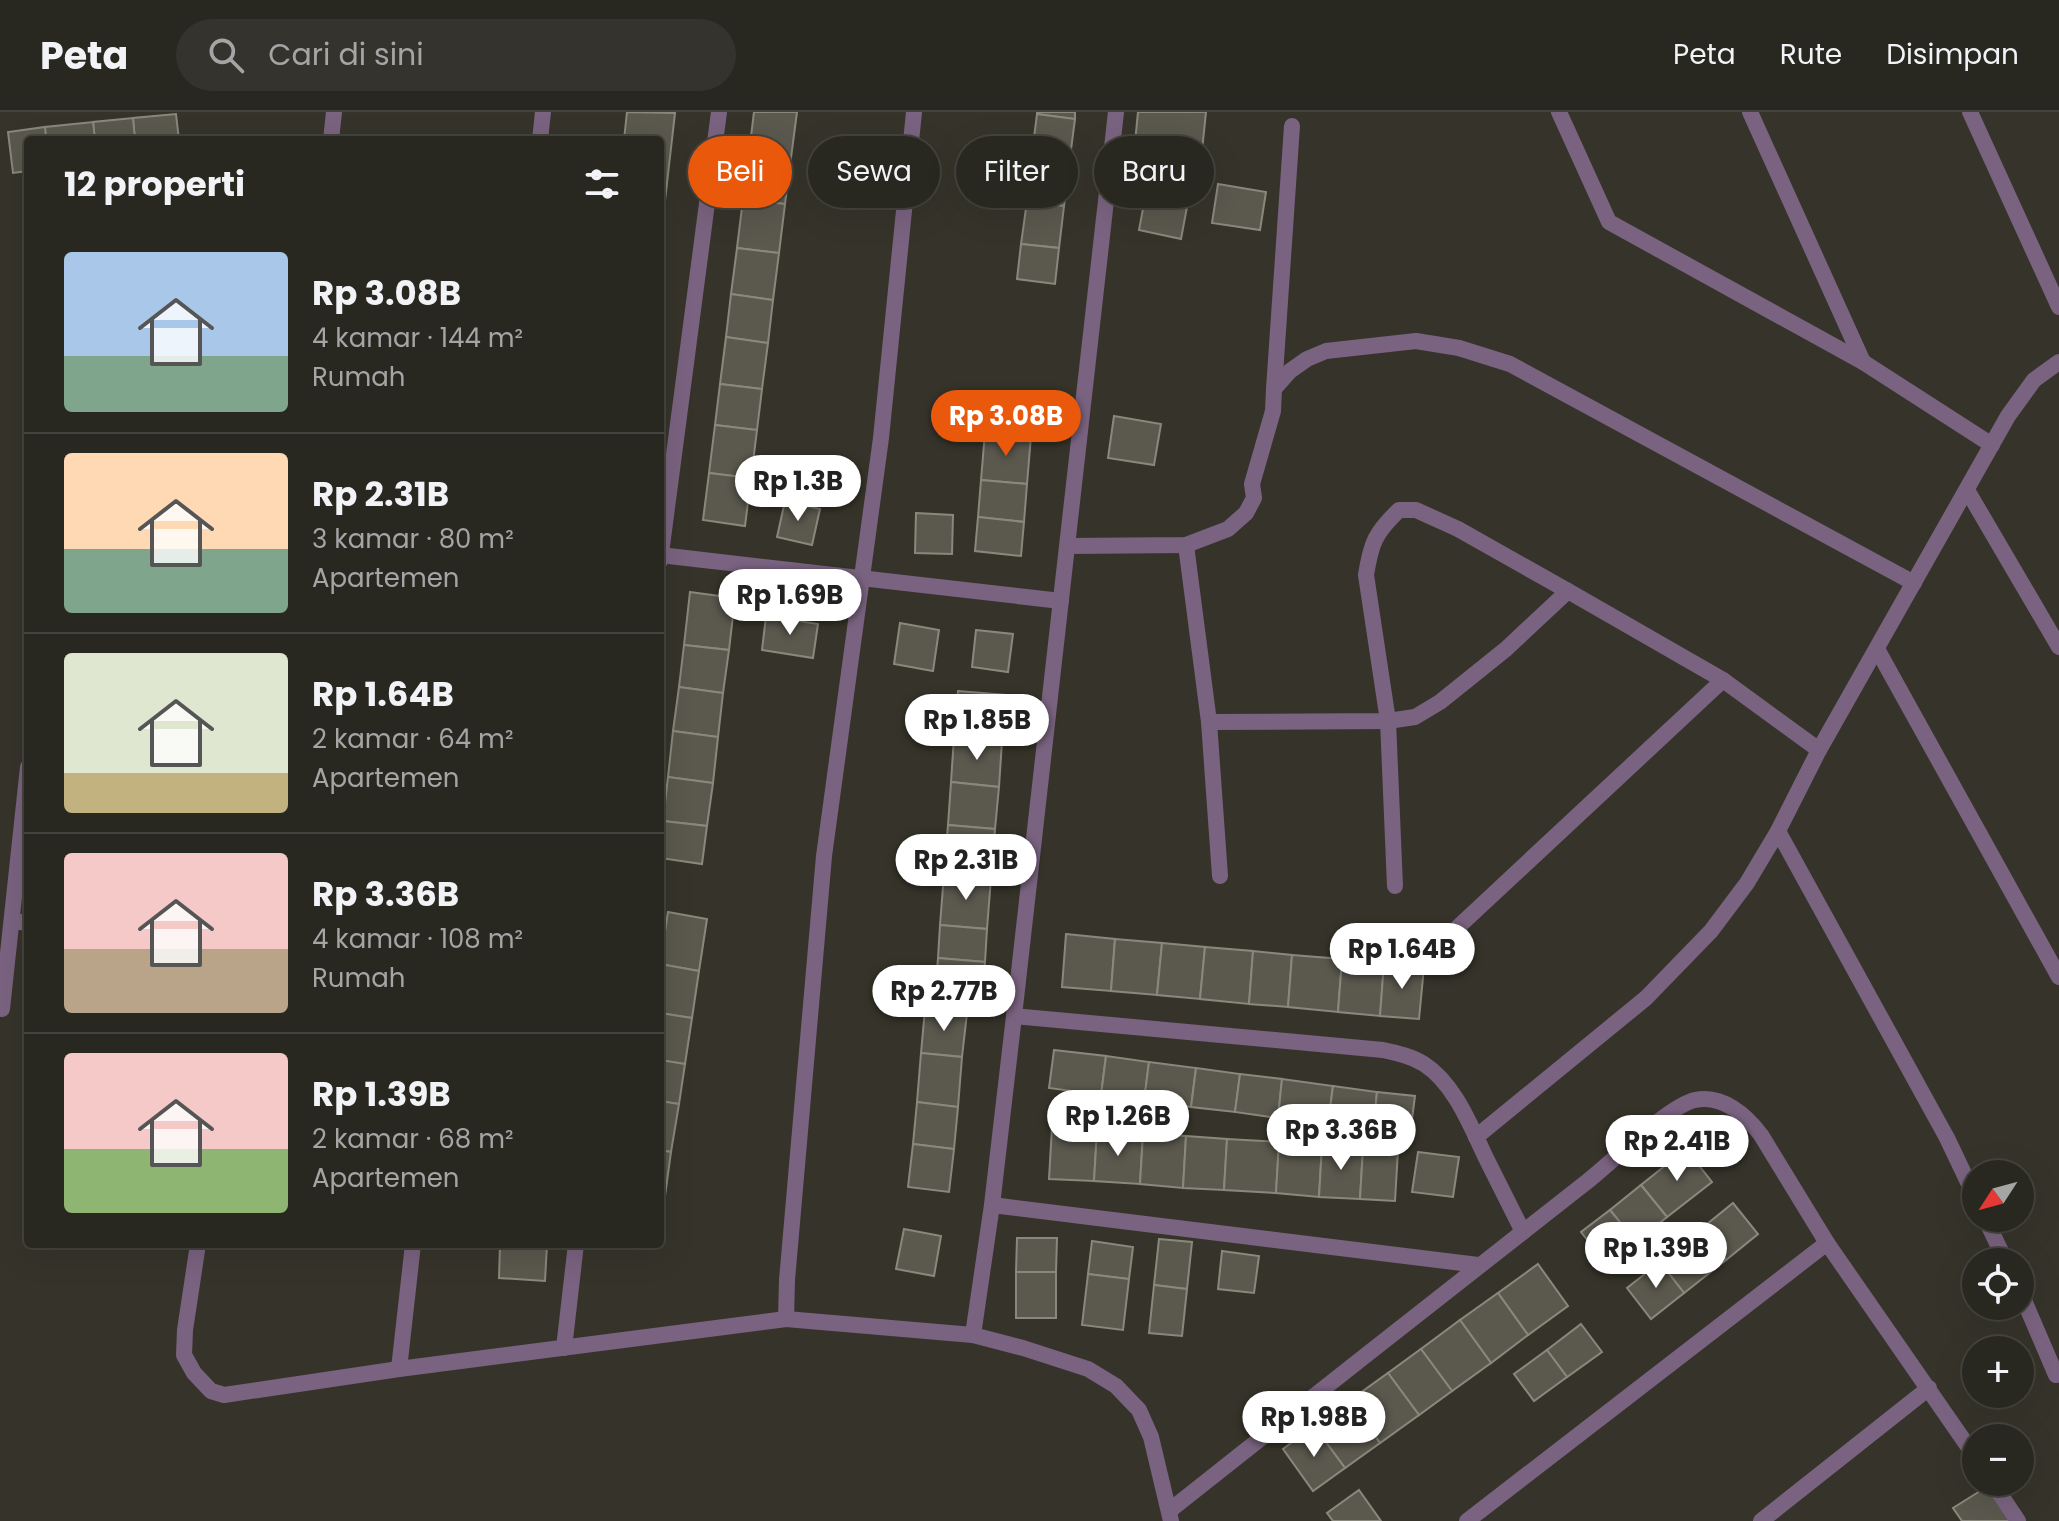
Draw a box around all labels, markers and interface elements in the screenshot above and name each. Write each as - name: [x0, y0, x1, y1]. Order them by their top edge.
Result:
- search box: [176, 19, 736, 91]
- text: Peta: [40, 29, 128, 82]
- icon: search: [204, 33, 248, 77]
- text: Cari di sini: [268, 33, 424, 76]
- text: Peta: [1673, 35, 1736, 74]
- text: Rute: [1780, 35, 1842, 74]
- text: Disimpan: [1886, 35, 2019, 74]
- chip: Beli: [688, 136, 792, 208]
- chip: Sewa: [808, 136, 940, 208]
- chip: Filter: [956, 136, 1078, 208]
- chip: Baru: [1094, 136, 1214, 208]
- text: 12 properti: [64, 160, 245, 208]
- icon: filters: [580, 162, 624, 206]
- text: Rp 3.08B: [312, 269, 461, 317]
- icon: home: [128, 284, 224, 380]
- text: 4 kamar · 144 m²: [312, 320, 523, 356]
- text: Rumah: [312, 359, 405, 395]
- pin: Rp 3.08B: [923, 390, 1089, 458]
- text: Rp 3.08B: [949, 398, 1063, 434]
- pin: Rp 1.3B: [724, 455, 872, 523]
- text: Rp 1.3B: [753, 463, 843, 499]
- text: Rp 2.31B: [312, 470, 449, 518]
- icon: home: [128, 485, 224, 581]
- text: 3 kamar · 80 m²: [312, 521, 514, 557]
- text: Apartemen: [312, 560, 460, 596]
- pin: Rp 1.69B: [707, 569, 873, 637]
- text: Rp 1.69B: [737, 577, 843, 613]
- text: Rp 1.64B: [312, 670, 454, 718]
- icon: home: [128, 685, 224, 781]
- pin: Rp 1.85B: [894, 694, 1060, 762]
- text: Rp 1.85B: [923, 702, 1031, 738]
- text: 2 kamar · 64 m²: [312, 721, 513, 757]
- text: Apartemen: [312, 760, 460, 796]
- pin: Rp 2.31B: [883, 834, 1049, 902]
- text: Rp 2.31B: [914, 842, 1018, 878]
- text: Rp 3.36B: [312, 870, 459, 918]
- icon: home: [128, 885, 224, 981]
- text: 4 kamar · 108 m²: [312, 921, 523, 957]
- pin: Rp 1.64B: [1319, 923, 1485, 991]
- text: Rp 1.64B: [1348, 931, 1456, 967]
- text: Rumah: [312, 960, 405, 996]
- pin: Rp 2.77B: [861, 965, 1027, 1033]
- text: Rp 2.77B: [890, 973, 998, 1009]
- text: Rp 1.39B: [312, 1070, 451, 1118]
- icon: home: [128, 1085, 224, 1181]
- pin: Rp 1.26B: [1035, 1090, 1201, 1158]
- text: Rp 1.26B: [1065, 1098, 1171, 1134]
- pin: Rp 3.36B: [1258, 1104, 1424, 1172]
- text: Rp 3.36B: [1285, 1112, 1397, 1148]
- pin: Rp 2.41B: [1594, 1115, 1760, 1183]
- text: 2 kamar · 68 m²: [312, 1121, 514, 1157]
- text: Rp 2.41B: [1624, 1123, 1730, 1159]
- text: Apartemen: [312, 1160, 460, 1196]
- north arrow: [1962, 1160, 2034, 1232]
- map controls: [1962, 1160, 2034, 1496]
- pin: Rp 1.39B: [1573, 1222, 1739, 1290]
- text: Rp 1.39B: [1603, 1230, 1709, 1266]
- button: locate: [1962, 1248, 2034, 1320]
- button: +: [1962, 1336, 2034, 1408]
- pin: Rp 1.98B: [1231, 1391, 1397, 1459]
- text: Rp 1.98B: [1260, 1399, 1368, 1435]
- button: −: [1962, 1424, 2034, 1496]

